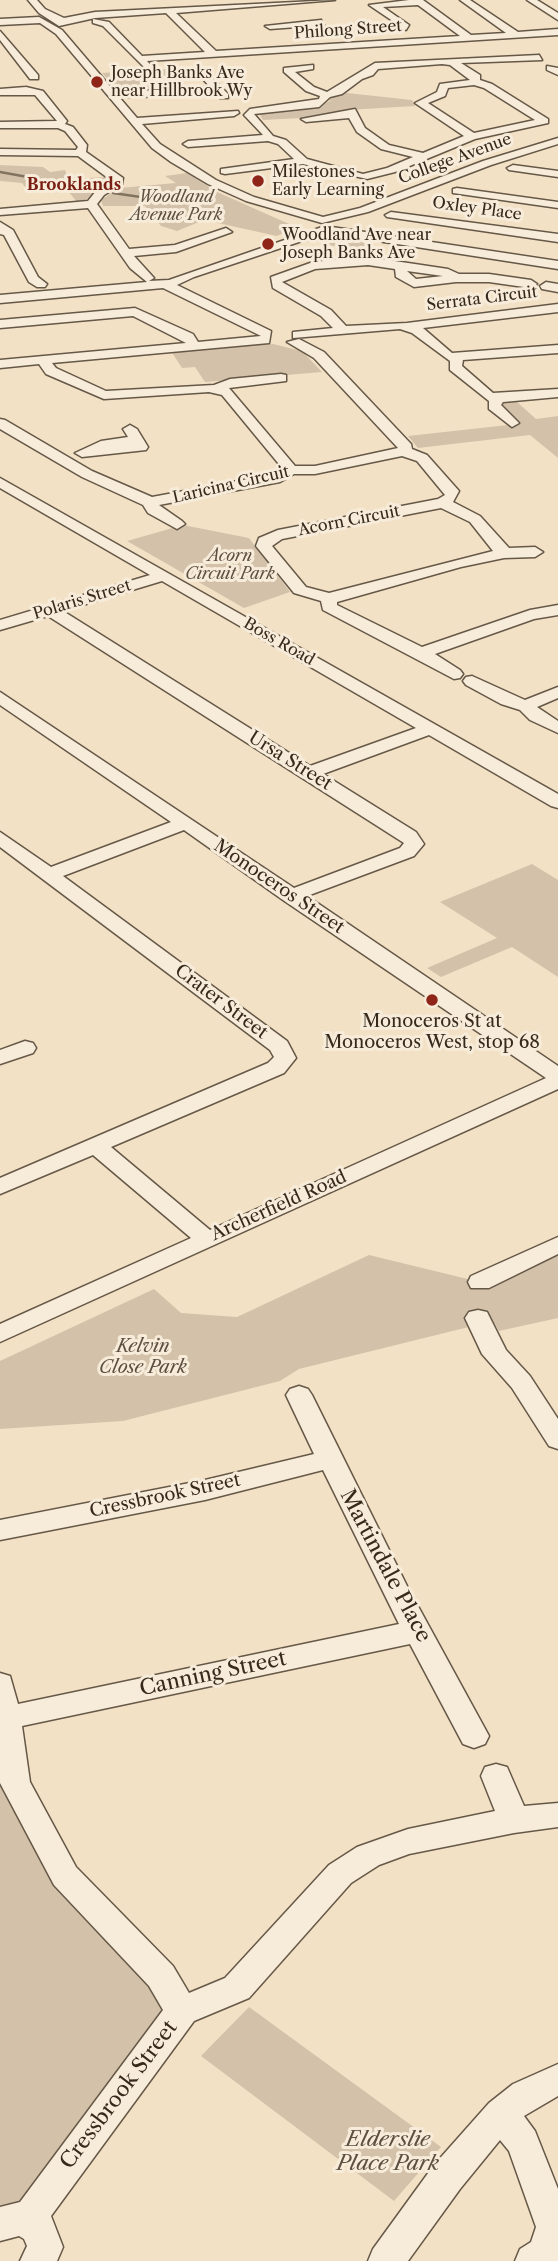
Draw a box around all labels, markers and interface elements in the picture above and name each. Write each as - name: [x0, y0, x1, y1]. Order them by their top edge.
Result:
- street label: Philong Street: [293, 17, 403, 43]
- place label: Joseph Banks Ave near Hillbrook Wy: [111, 63, 252, 101]
- marker: Joseph Banks Ave near Hillbrook Wy: [89, 74, 105, 90]
- street label: College Avenue: [396, 130, 514, 188]
- place label: Milestones Early Learning: [272, 162, 384, 200]
- marker: Milestones Early Learning: [250, 173, 266, 189]
- district label: Brooklands: [27, 175, 121, 195]
- park label: Woodland Avenue Park: [130, 187, 222, 225]
- street label: Oxley Place: [431, 193, 523, 225]
- place label: Woodland Ave near Joseph Banks Ave: [282, 225, 431, 263]
- marker: Woodland Ave near Joseph Banks Ave: [260, 236, 276, 252]
- street label: Serrata Circuit: [426, 283, 538, 315]
- street label: Laricina Circuit: [171, 462, 291, 508]
- street label: Acorn Circuit: [296, 502, 402, 540]
- park label: Acorn Circuit Park: [185, 546, 275, 584]
- street label: Polaris Street: [31, 576, 133, 624]
- street label: Boss Road: [240, 614, 318, 670]
- street label: Ursa Street: [244, 727, 336, 795]
- street label: Monoceros Street: [210, 835, 348, 939]
- street label: Crater Street: [170, 960, 272, 1044]
- marker: Monoceros St at Monoceros West, stop 68: [424, 992, 440, 1008]
- place label: Monoceros St at Monoceros West, stop 68: [324, 1011, 540, 1054]
- street label: Archerfield Road: [208, 1166, 350, 1246]
- park label: Kelvin Close Park: [99, 1336, 187, 1378]
- street label: Cressbrook Street: [88, 1469, 242, 1523]
- street label: Martindale Place: [334, 1485, 436, 1647]
- street label: Canning Street: [137, 1646, 289, 1702]
- street label: Cressbrook Street: [55, 2016, 183, 2174]
- park label: Elderslie Place Park: [337, 2127, 439, 2177]

